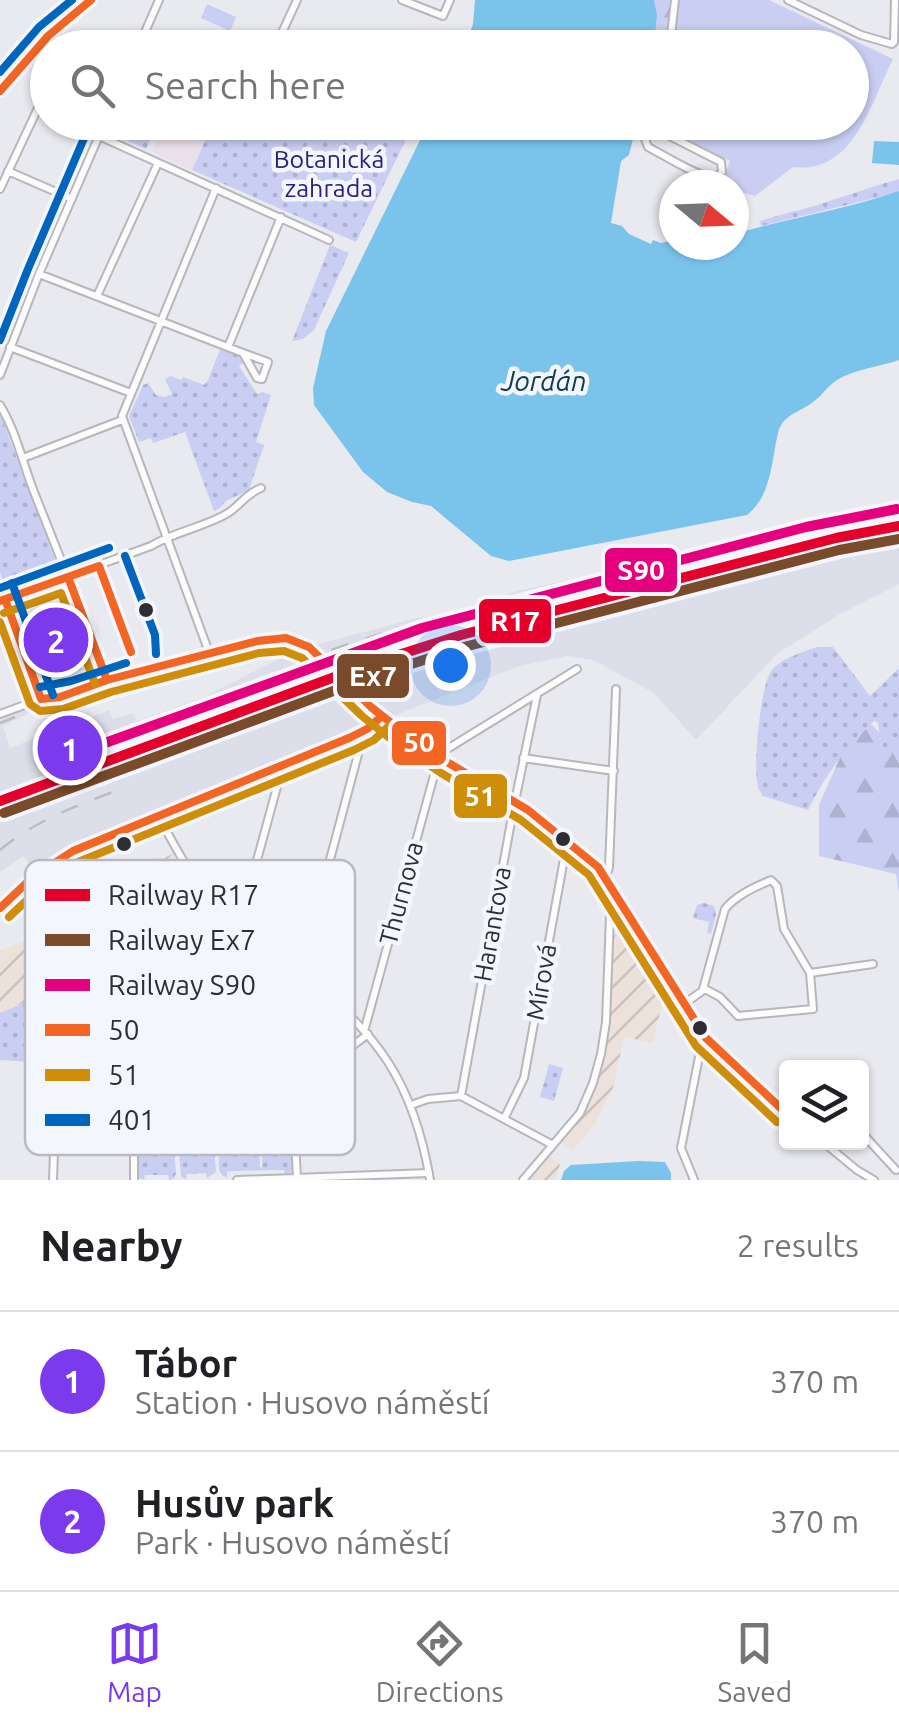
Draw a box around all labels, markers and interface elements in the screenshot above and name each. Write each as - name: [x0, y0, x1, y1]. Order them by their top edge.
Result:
- search box: [30, 30, 869, 140]
- icon: search: [65, 58, 120, 113]
- text: Search here: [145, 64, 346, 106]
- park label: Botanická zahrada: [274, 145, 384, 202]
- north arrow: [659, 170, 749, 260]
- water label: Jordán: [499, 365, 587, 396]
- line badge: S90: [603, 546, 679, 594]
- text: S90: [617, 554, 665, 585]
- line badge: R17: [477, 597, 553, 645]
- unlabelled marker: [136, 600, 156, 620]
- pin: 2: [23, 602, 88, 678]
- text: R17: [490, 605, 540, 636]
- your location: [425, 640, 476, 691]
- line badge: Ex7: [335, 652, 411, 700]
- text: Ex7: [349, 660, 397, 691]
- pin: 1: [38, 710, 102, 786]
- line badge: 50: [390, 719, 448, 767]
- text: 50: [403, 726, 435, 757]
- line badge: 51: [452, 772, 509, 820]
- text: 51: [464, 780, 496, 811]
- unlabelled marker: [553, 829, 573, 849]
- unlabelled marker: [114, 834, 134, 854]
- street label: Thurnova: [374, 838, 428, 948]
- legend: [25, 860, 355, 1155]
- street label: Harantova: [468, 864, 516, 984]
- text: Railway R17: [108, 879, 259, 910]
- text: Railway Ex7: [108, 924, 256, 955]
- street label: Mírová: [521, 942, 561, 1022]
- text: Railway S90: [108, 969, 256, 1000]
- text: 50: [108, 1014, 140, 1045]
- unlabelled marker: [690, 1018, 710, 1038]
- text: 51: [108, 1059, 140, 1090]
- map controls: [779, 1060, 869, 1150]
- button: layers: [779, 1060, 869, 1150]
- text: 401: [108, 1104, 155, 1135]
- text: Nearby: [40, 1222, 183, 1269]
- text: 2 results: [737, 1227, 859, 1263]
- text: Tábor: [135, 1342, 237, 1384]
- text: 1: [63, 1363, 82, 1399]
- text: 370 m: [770, 1363, 859, 1399]
- text: Station · Husovo náměstí: [135, 1384, 490, 1420]
- text: Husův park: [135, 1482, 334, 1524]
- text: 2: [63, 1503, 82, 1539]
- text: 370 m: [770, 1503, 859, 1539]
- text: Park · Husovo náměstí: [135, 1524, 450, 1560]
- tab: Map: [107, 1616, 162, 1707]
- tab: Directions: [376, 1616, 504, 1707]
- tab: Saved: [718, 1616, 792, 1707]

